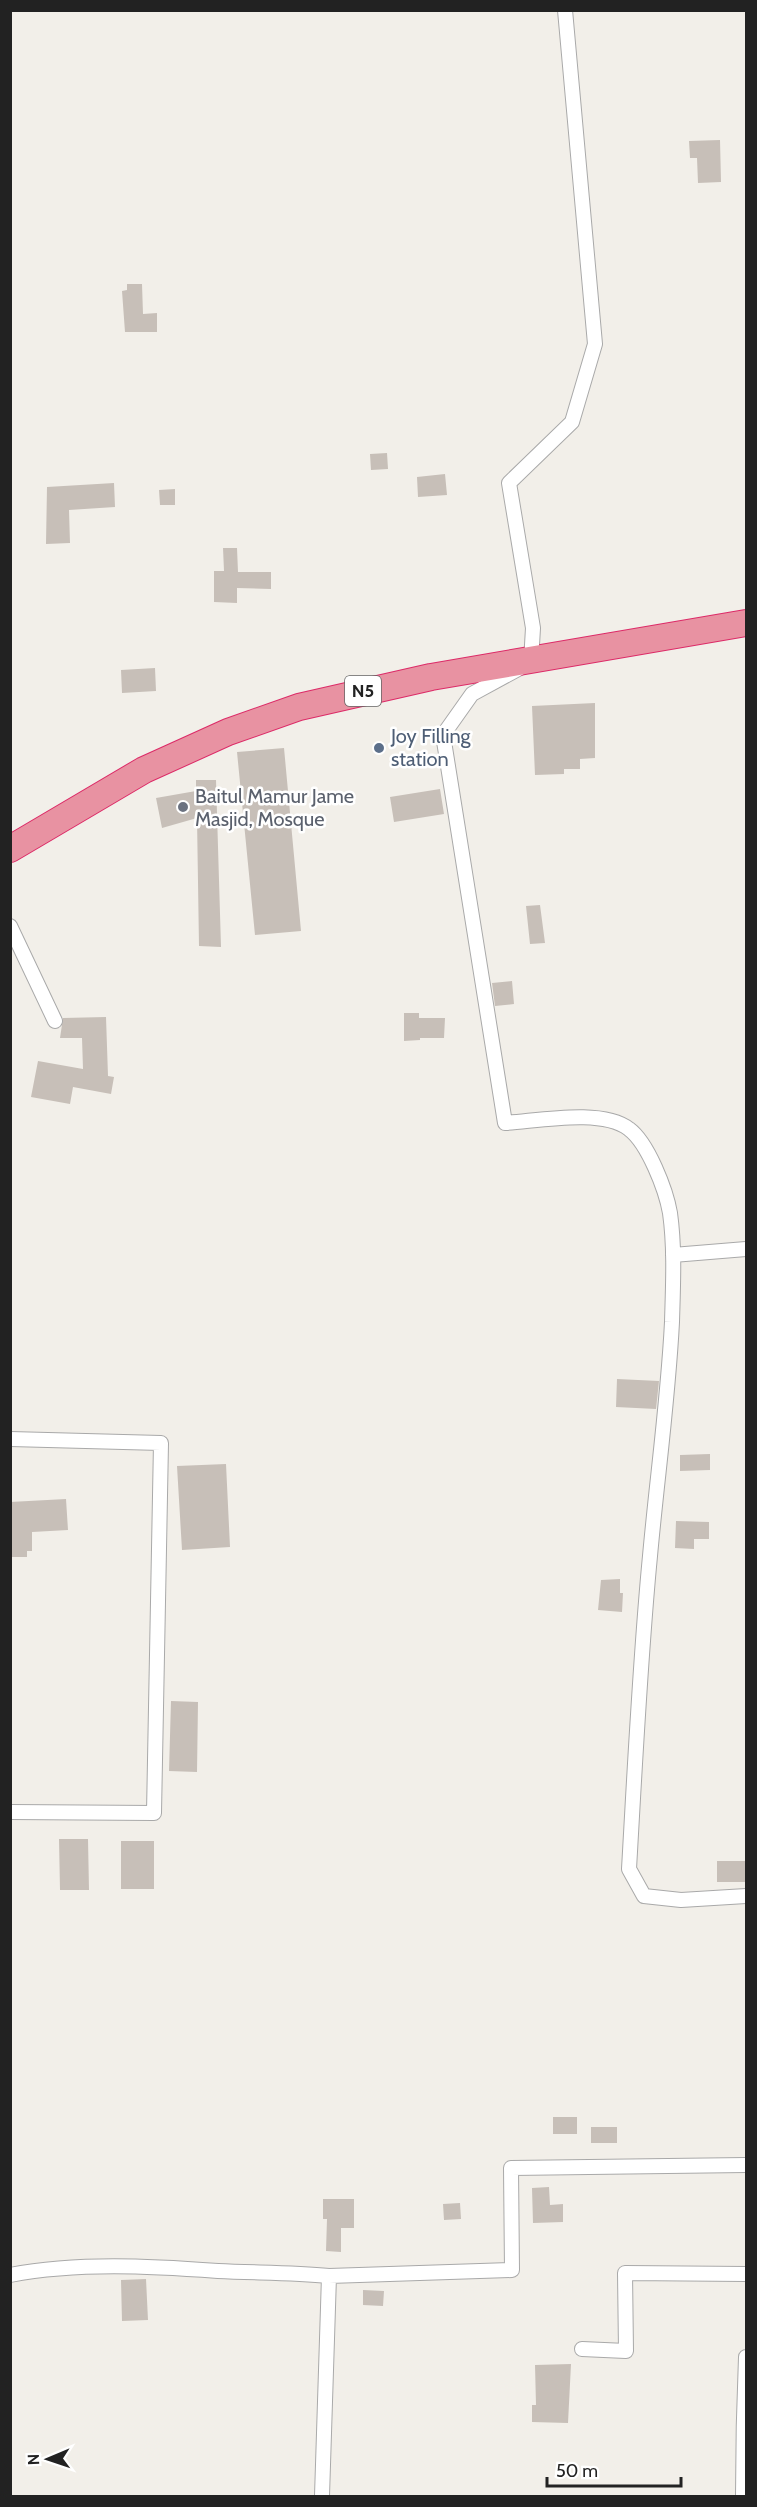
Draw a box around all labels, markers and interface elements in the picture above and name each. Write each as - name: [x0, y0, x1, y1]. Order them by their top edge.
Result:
- road number: N5: [345, 676, 381, 706]
- place label: Joy Filling station: [390, 724, 472, 771]
- marker: Joy Filling station: [372, 741, 386, 755]
- place label: Baitul Mamur Jame Masjid, Mosque: [195, 784, 354, 831]
- marker: Baitul Mamur Jame Masjid, Mosque: [176, 800, 190, 814]
- north arrow: [18, 2429, 78, 2489]
- scale bar: [547, 2450, 680, 2488]
- text: N: [24, 2454, 43, 2465]
- text: 50 m: [556, 2460, 598, 2482]

